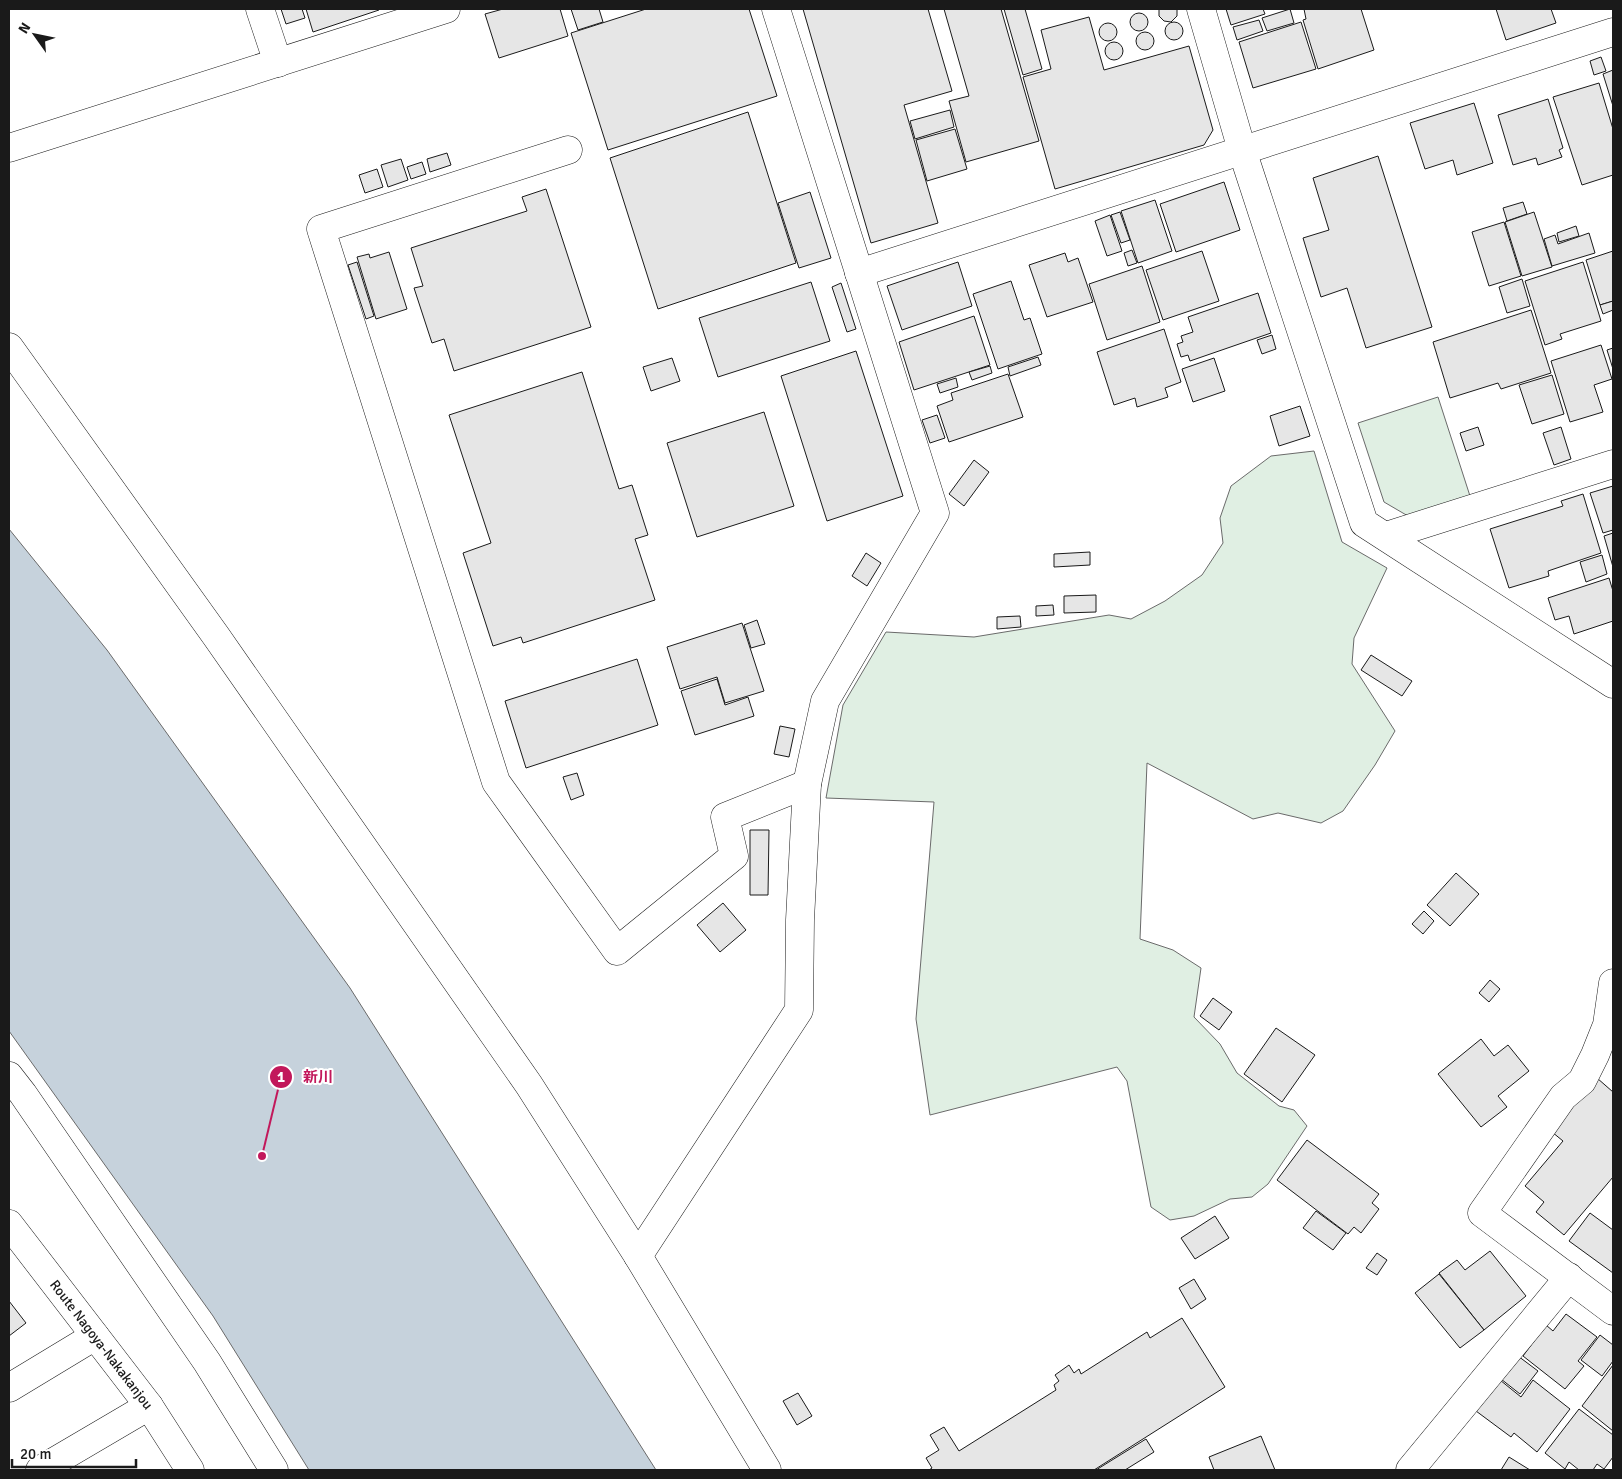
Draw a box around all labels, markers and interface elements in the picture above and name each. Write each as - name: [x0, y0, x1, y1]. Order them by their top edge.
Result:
- north arrow: [10, 10, 60, 60]
- text: N: [15, 19, 34, 37]
- callout: 新川: [268, 1062, 343, 1092]
- text: 1: [277, 1068, 285, 1086]
- text: 新川: [303, 1068, 333, 1086]
- street label: Route Nagoya-Nakakanjou: [46, 1277, 156, 1413]
- scale bar: [12, 1436, 136, 1468]
- text: 20 m: [20, 1445, 51, 1463]

